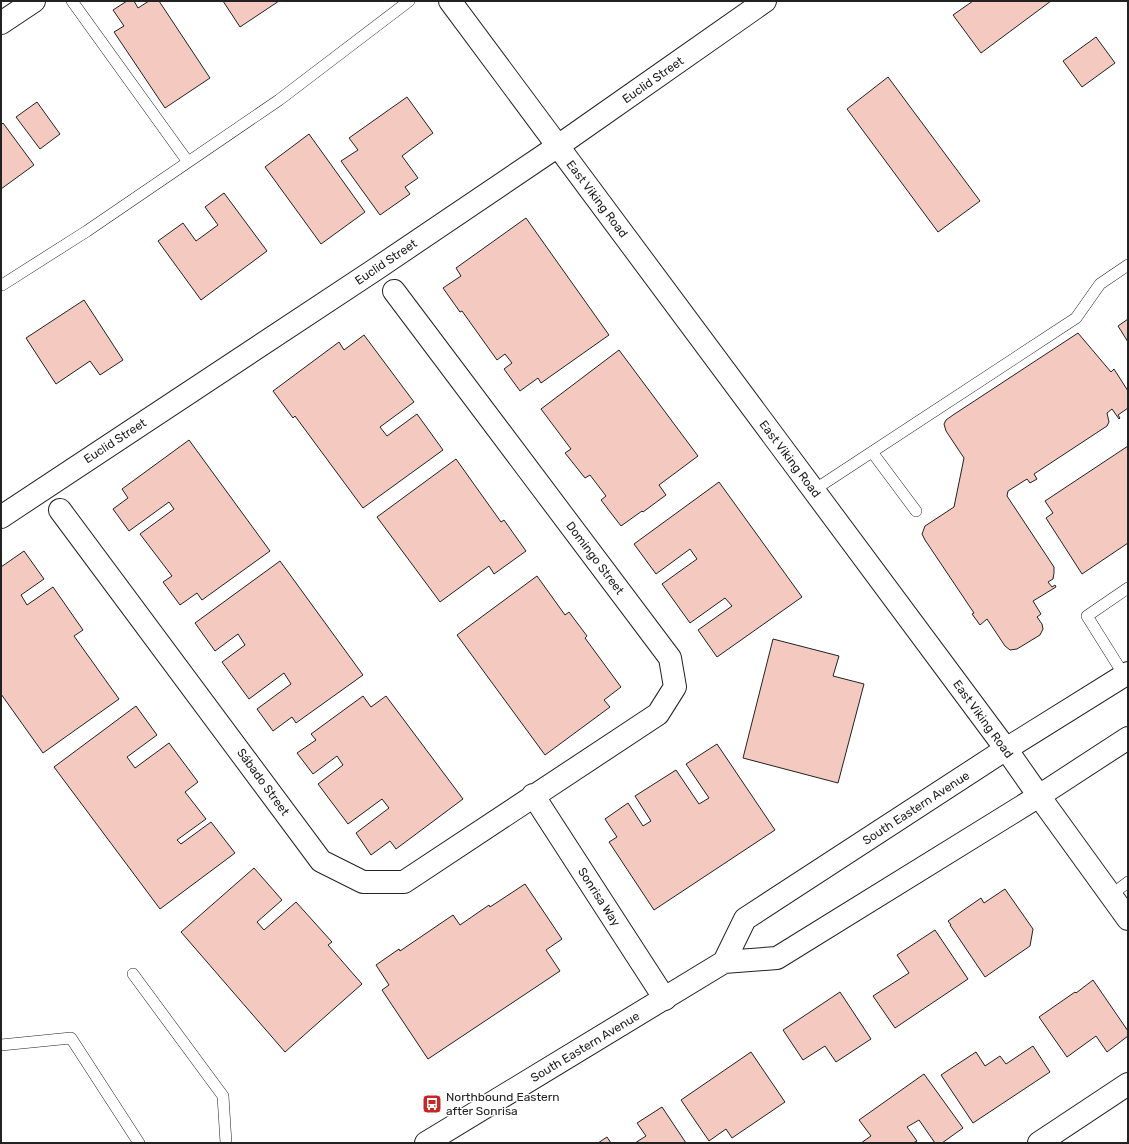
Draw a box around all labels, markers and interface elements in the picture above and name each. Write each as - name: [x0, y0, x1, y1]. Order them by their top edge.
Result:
- street label: Euclid Street: [620, 54, 687, 106]
- street label: East Viking Road: [563, 158, 631, 240]
- street label: Euclid Street: [352, 236, 420, 288]
- street label: Euclid Street: [81, 415, 149, 466]
- street label: East Viking Road: [756, 418, 824, 500]
- street label: Domingo Street: [563, 519, 627, 597]
- street label: East Viking Road: [950, 677, 1016, 761]
- street label: Sábado Street: [234, 746, 292, 819]
- street label: South Eastern Avenue: [860, 768, 972, 848]
- street label: Sonrisa Way: [575, 865, 623, 929]
- street label: South Eastern Avenue: [528, 1009, 642, 1085]
- place label: Northbound Eastern after Sonrisa: [446, 1090, 560, 1118]
- bus stop icon: Northbound Eastern after Sonrisa: [421, 1093, 443, 1115]

